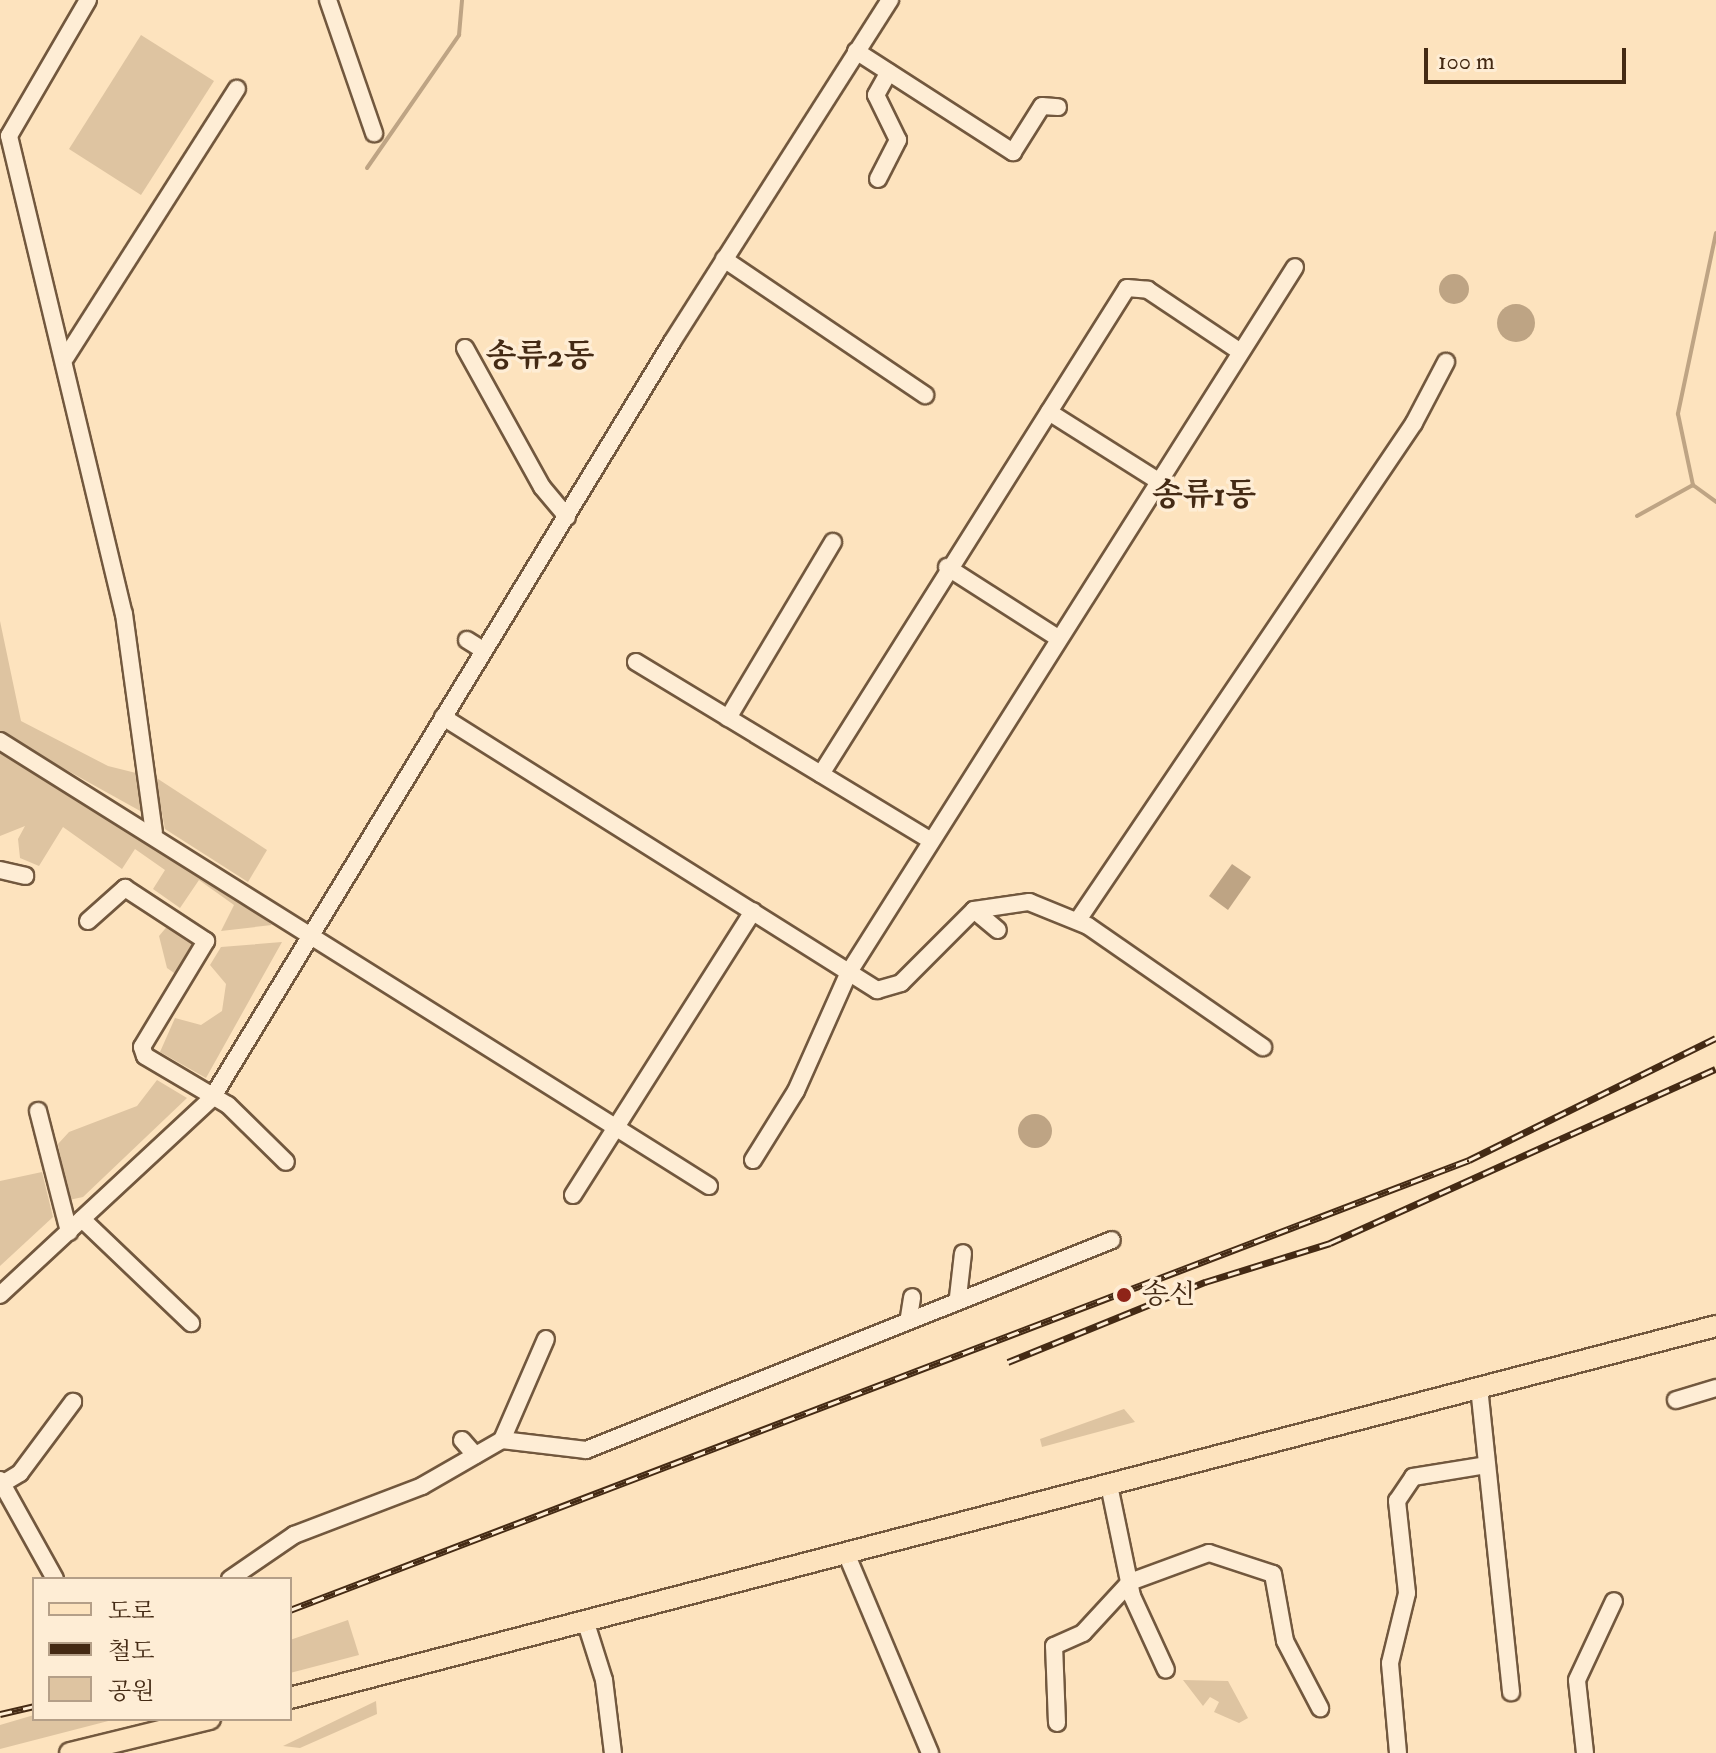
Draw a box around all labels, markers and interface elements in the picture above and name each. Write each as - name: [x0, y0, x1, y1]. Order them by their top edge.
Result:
- scale bar: [1428, 32, 1630, 82]
- text: 100 m: [1438, 46, 1495, 77]
- district label: 송류2동: [486, 337, 594, 375]
- district label: 송류1동: [1152, 476, 1256, 514]
- place label: 송신: [1142, 1278, 1196, 1312]
- marker: 송신: [1113, 1284, 1135, 1306]
- legend: [32, 1577, 292, 1721]
- text: 도로: [108, 1596, 154, 1627]
- text: 철도: [108, 1636, 154, 1667]
- text: 공원: [108, 1676, 154, 1707]

